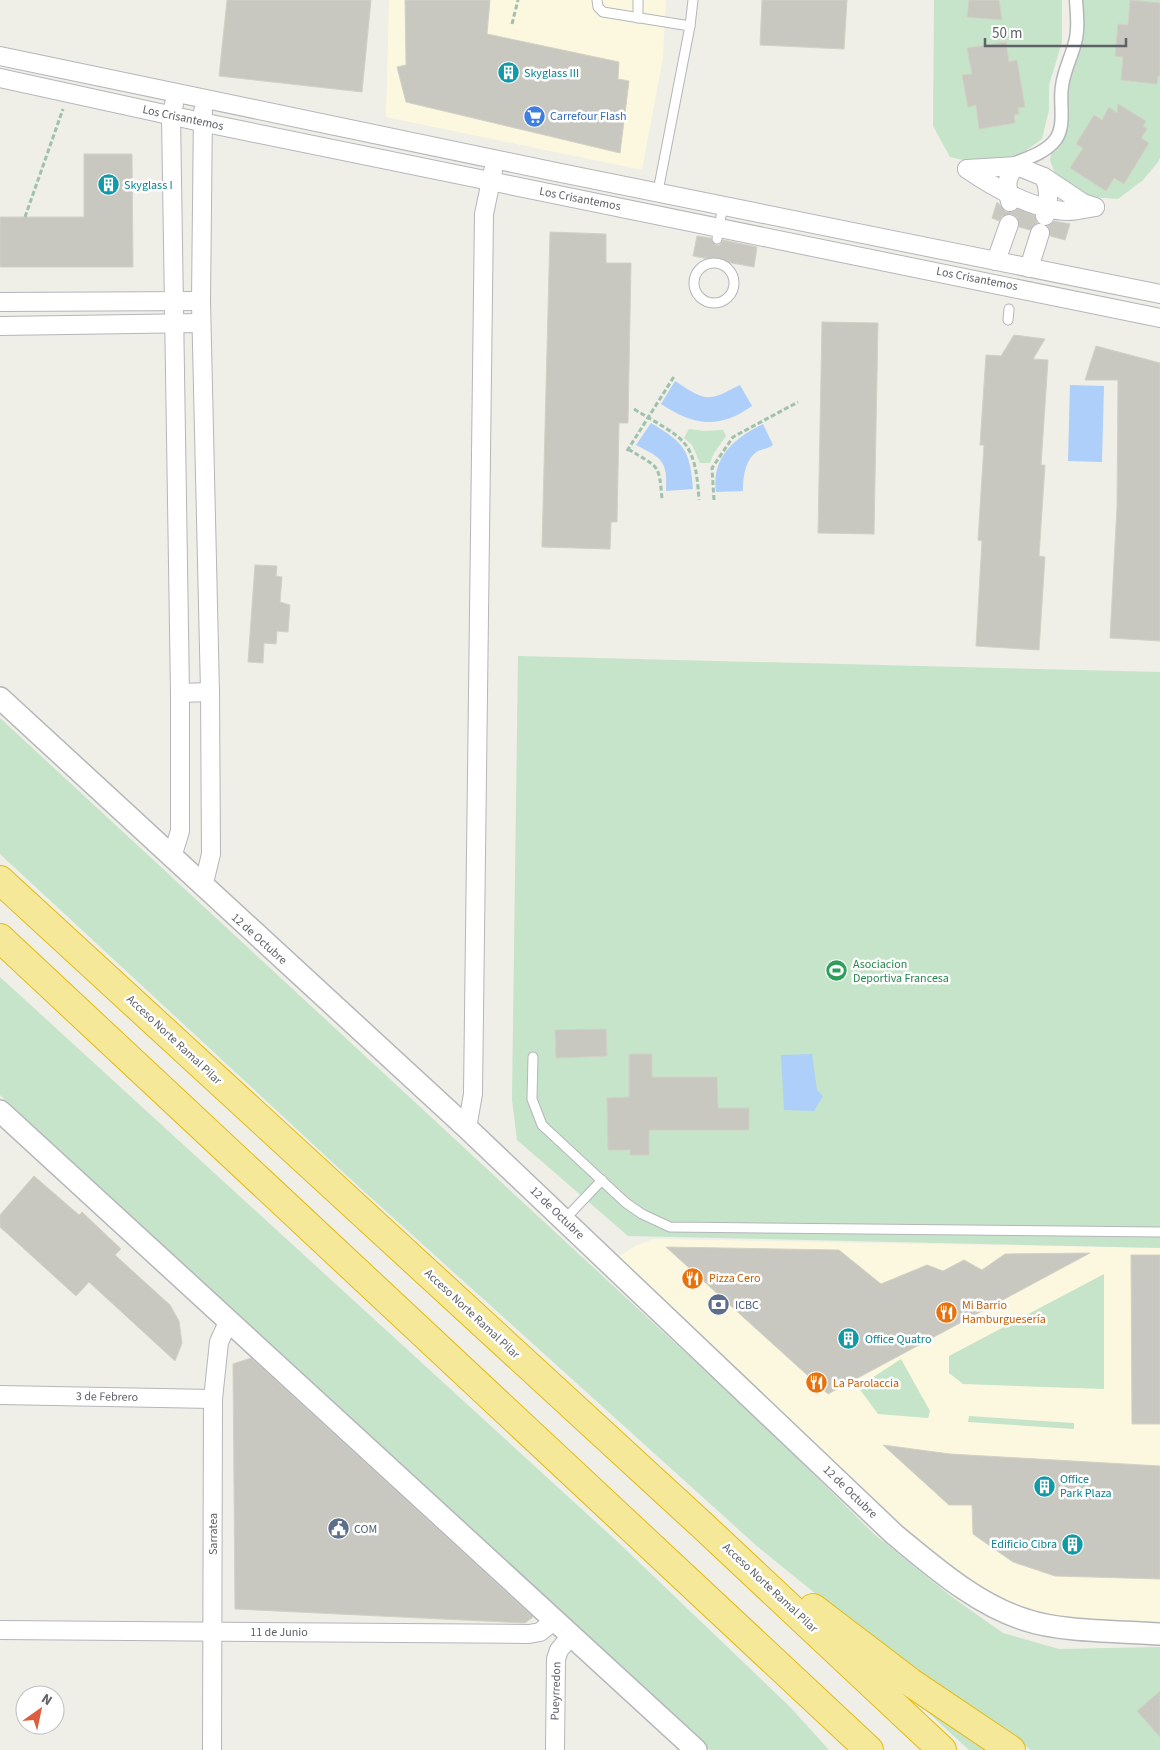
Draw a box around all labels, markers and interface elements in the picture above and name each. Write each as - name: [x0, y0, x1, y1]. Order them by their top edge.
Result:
- scale bar: [985, 15, 1126, 47]
- text: 50 m: [992, 23, 1022, 44]
- building icon: Skyglass III: [496, 61, 520, 85]
- place label: Skyglass III: [524, 65, 579, 82]
- street label: Los Crisantemos: [141, 101, 225, 135]
- supermarket icon: Carrefour Flash: [522, 104, 546, 128]
- place label: Carrefour Flash: [550, 108, 627, 125]
- building icon: Skyglass I: [96, 173, 120, 197]
- place label: Skyglass I: [124, 177, 173, 194]
- street label: Los Crisantemos: [538, 183, 622, 215]
- street label: Los Crisantemos: [935, 263, 1019, 295]
- street label: 12 de Octubre: [227, 909, 291, 969]
- place label: Asociacion Deportiva Francesa: [853, 956, 949, 987]
- sports icon: Asociacion Deportiva Francesa: [825, 959, 849, 983]
- street label: Acceso Norte Ramal Pilar: [123, 991, 226, 1089]
- street label: 12 de Octubre: [526, 1183, 588, 1243]
- street label: Acceso Norte Ramal Pilar: [421, 1265, 524, 1363]
- restaurant icon: Pizza Cero: [681, 1266, 705, 1290]
- place label: Pizza Cero: [709, 1270, 760, 1287]
- bank icon: ICBC: [707, 1293, 731, 1317]
- place label: ICBC: [735, 1297, 759, 1314]
- place label: Mi Barrio Hamburguesería: [962, 1297, 1046, 1328]
- restaurant icon: Mi Barrio Hamburguesería: [934, 1300, 958, 1324]
- building icon: Office Quatro: [837, 1327, 861, 1351]
- place label: Office Quatro: [865, 1331, 931, 1348]
- restaurant icon: La Parolaccia: [805, 1371, 829, 1395]
- place label: La Parolaccia: [833, 1375, 899, 1392]
- street label: 3 de Febrero: [76, 1388, 138, 1406]
- street label: 12 de Octubre: [819, 1462, 881, 1522]
- place label: Office Park Plaza: [1060, 1471, 1112, 1502]
- building icon: Office Park Plaza: [1032, 1474, 1056, 1498]
- street label: Sarratea: [205, 1513, 222, 1555]
- public building icon: COM: [326, 1517, 350, 1541]
- place label: COM: [354, 1521, 377, 1538]
- building icon: Edificio Cibra: [1061, 1532, 1085, 1556]
- place label: Edificio Cibra: [991, 1536, 1057, 1553]
- street label: Acceso Norte Ramal Pilar: [719, 1539, 822, 1637]
- street label: 11 de Junio: [250, 1624, 308, 1641]
- street label: Pueyrredon: [546, 1661, 566, 1721]
- north arrow: [15, 1685, 65, 1735]
- text: N: [37, 1689, 56, 1711]

